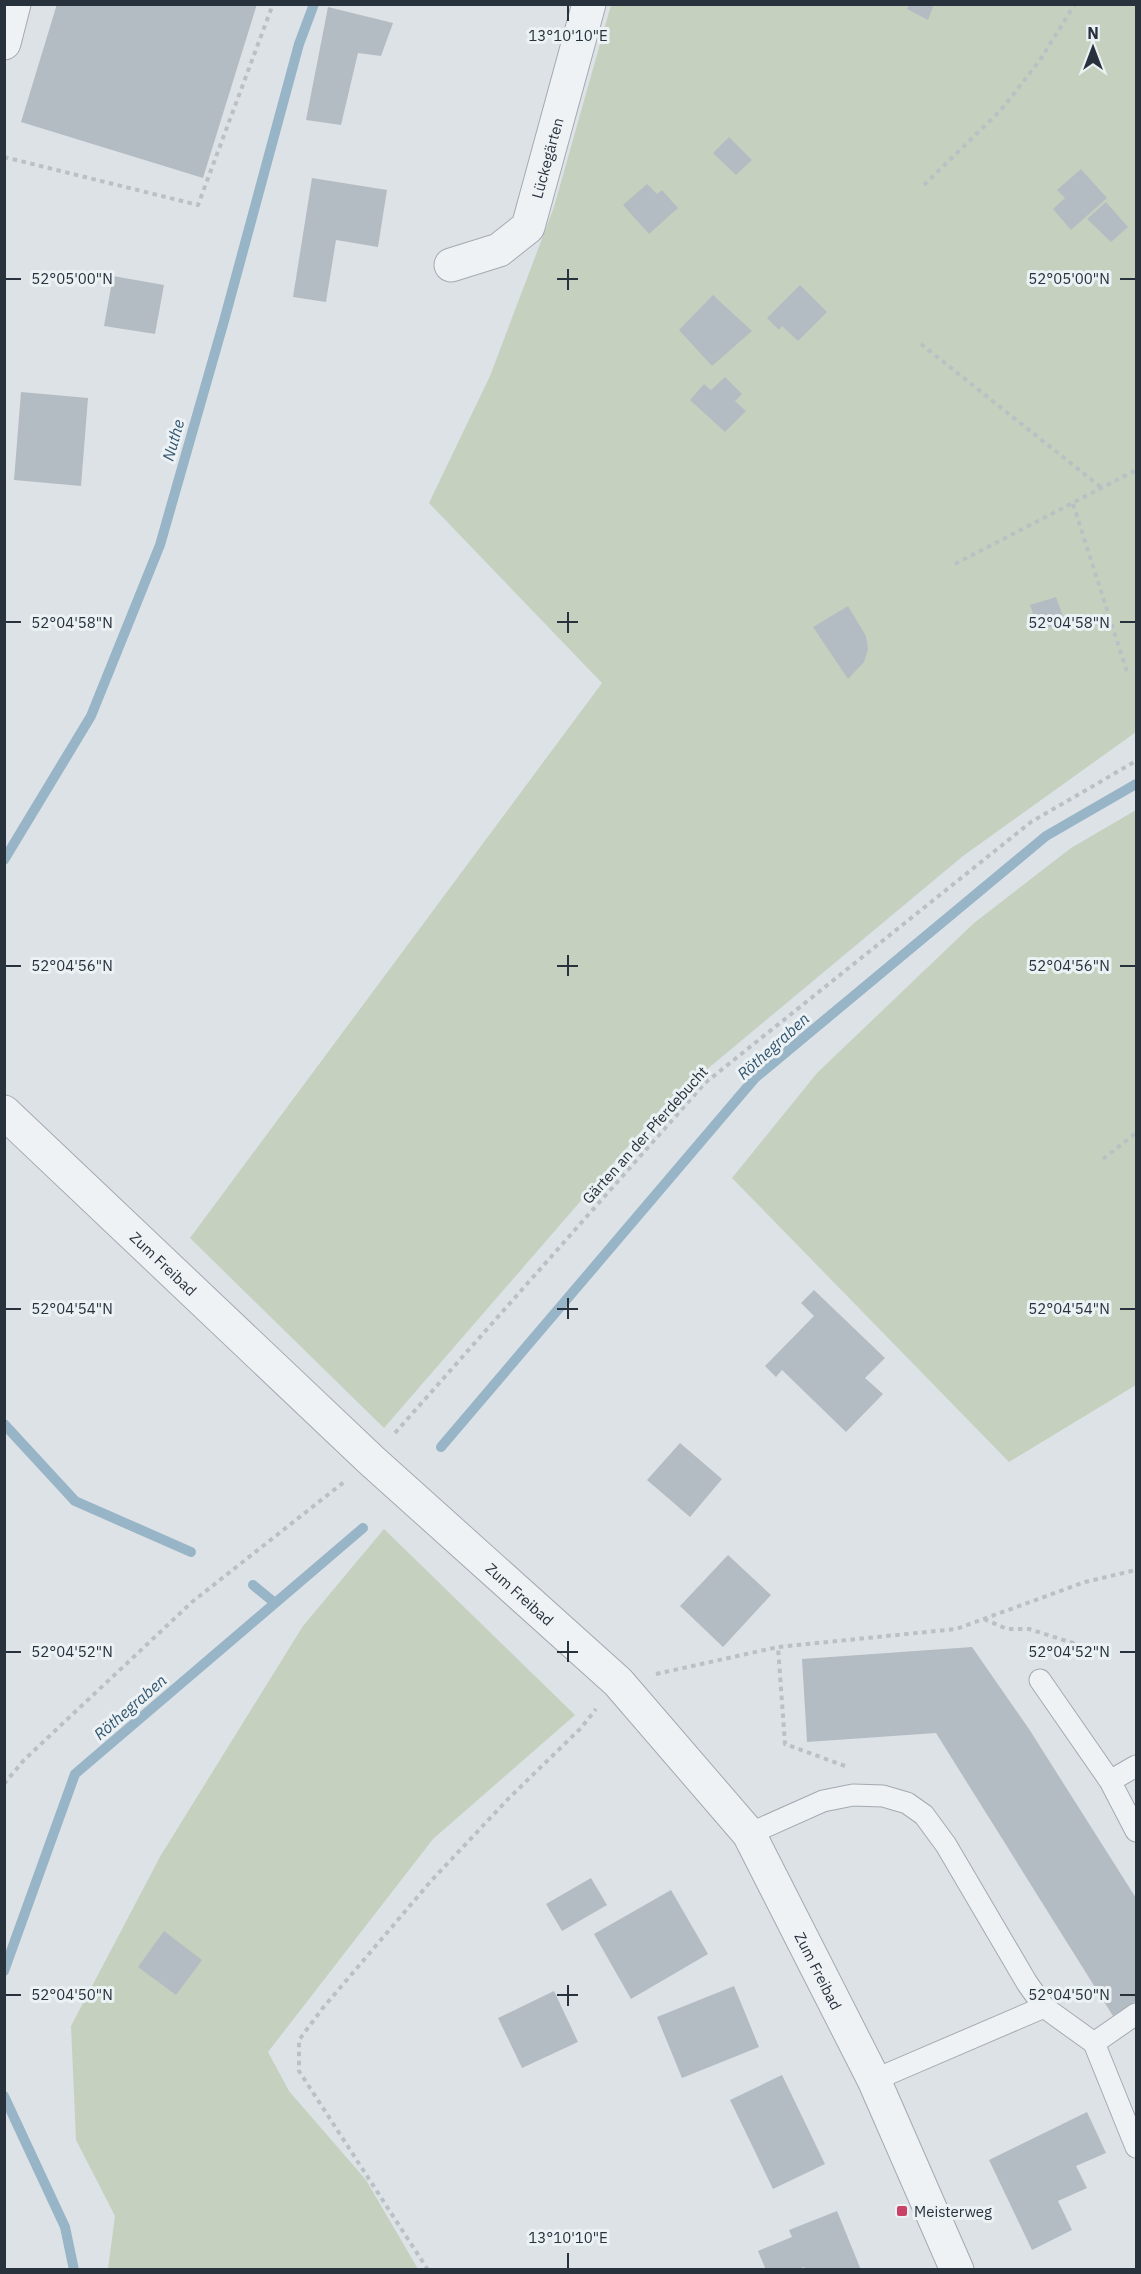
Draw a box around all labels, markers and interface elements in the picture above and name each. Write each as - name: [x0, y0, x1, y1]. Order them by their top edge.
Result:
- north arrow: [1063, 18, 1123, 78]
- text: N: [1087, 23, 1099, 43]
- text: 13°10'10"E: [528, 26, 608, 45]
- street label: Lückegärten: [527, 115, 567, 200]
- text: 52°05'00"N: [31, 269, 113, 288]
- text: 52°05'00"N: [1028, 269, 1110, 288]
- water label: Nuthe: [158, 417, 188, 463]
- text: 52°04'58"N: [31, 613, 113, 632]
- text: 52°04'58"N: [1028, 613, 1110, 632]
- text: 52°04'56"N: [31, 956, 113, 975]
- text: 52°04'56"N: [1028, 956, 1110, 975]
- water label: Röthegraben: [733, 1008, 813, 1084]
- street label: Gärten an der Pferdebucht: [578, 1062, 712, 1208]
- street label: Zum Freibad: [126, 1227, 201, 1299]
- text: 52°04'54"N: [31, 1299, 113, 1318]
- text: 52°04'54"N: [1028, 1299, 1110, 1318]
- street label: Zum Freibad: [482, 1558, 558, 1629]
- text: 52°04'52"N: [31, 1642, 113, 1661]
- text: 52°04'52"N: [1028, 1642, 1110, 1661]
- water label: Röthegraben: [89, 1670, 171, 1744]
- street label: Zum Freibad: [791, 1929, 846, 2013]
- text: 52°04'50"N: [31, 1985, 113, 2004]
- text: 52°04'50"N: [1028, 1985, 1110, 2004]
- place label: Meisterweg: [914, 2202, 992, 2221]
- marker: Meisterweg: [895, 2204, 909, 2218]
- text: 13°10'10"E: [528, 2228, 608, 2247]

